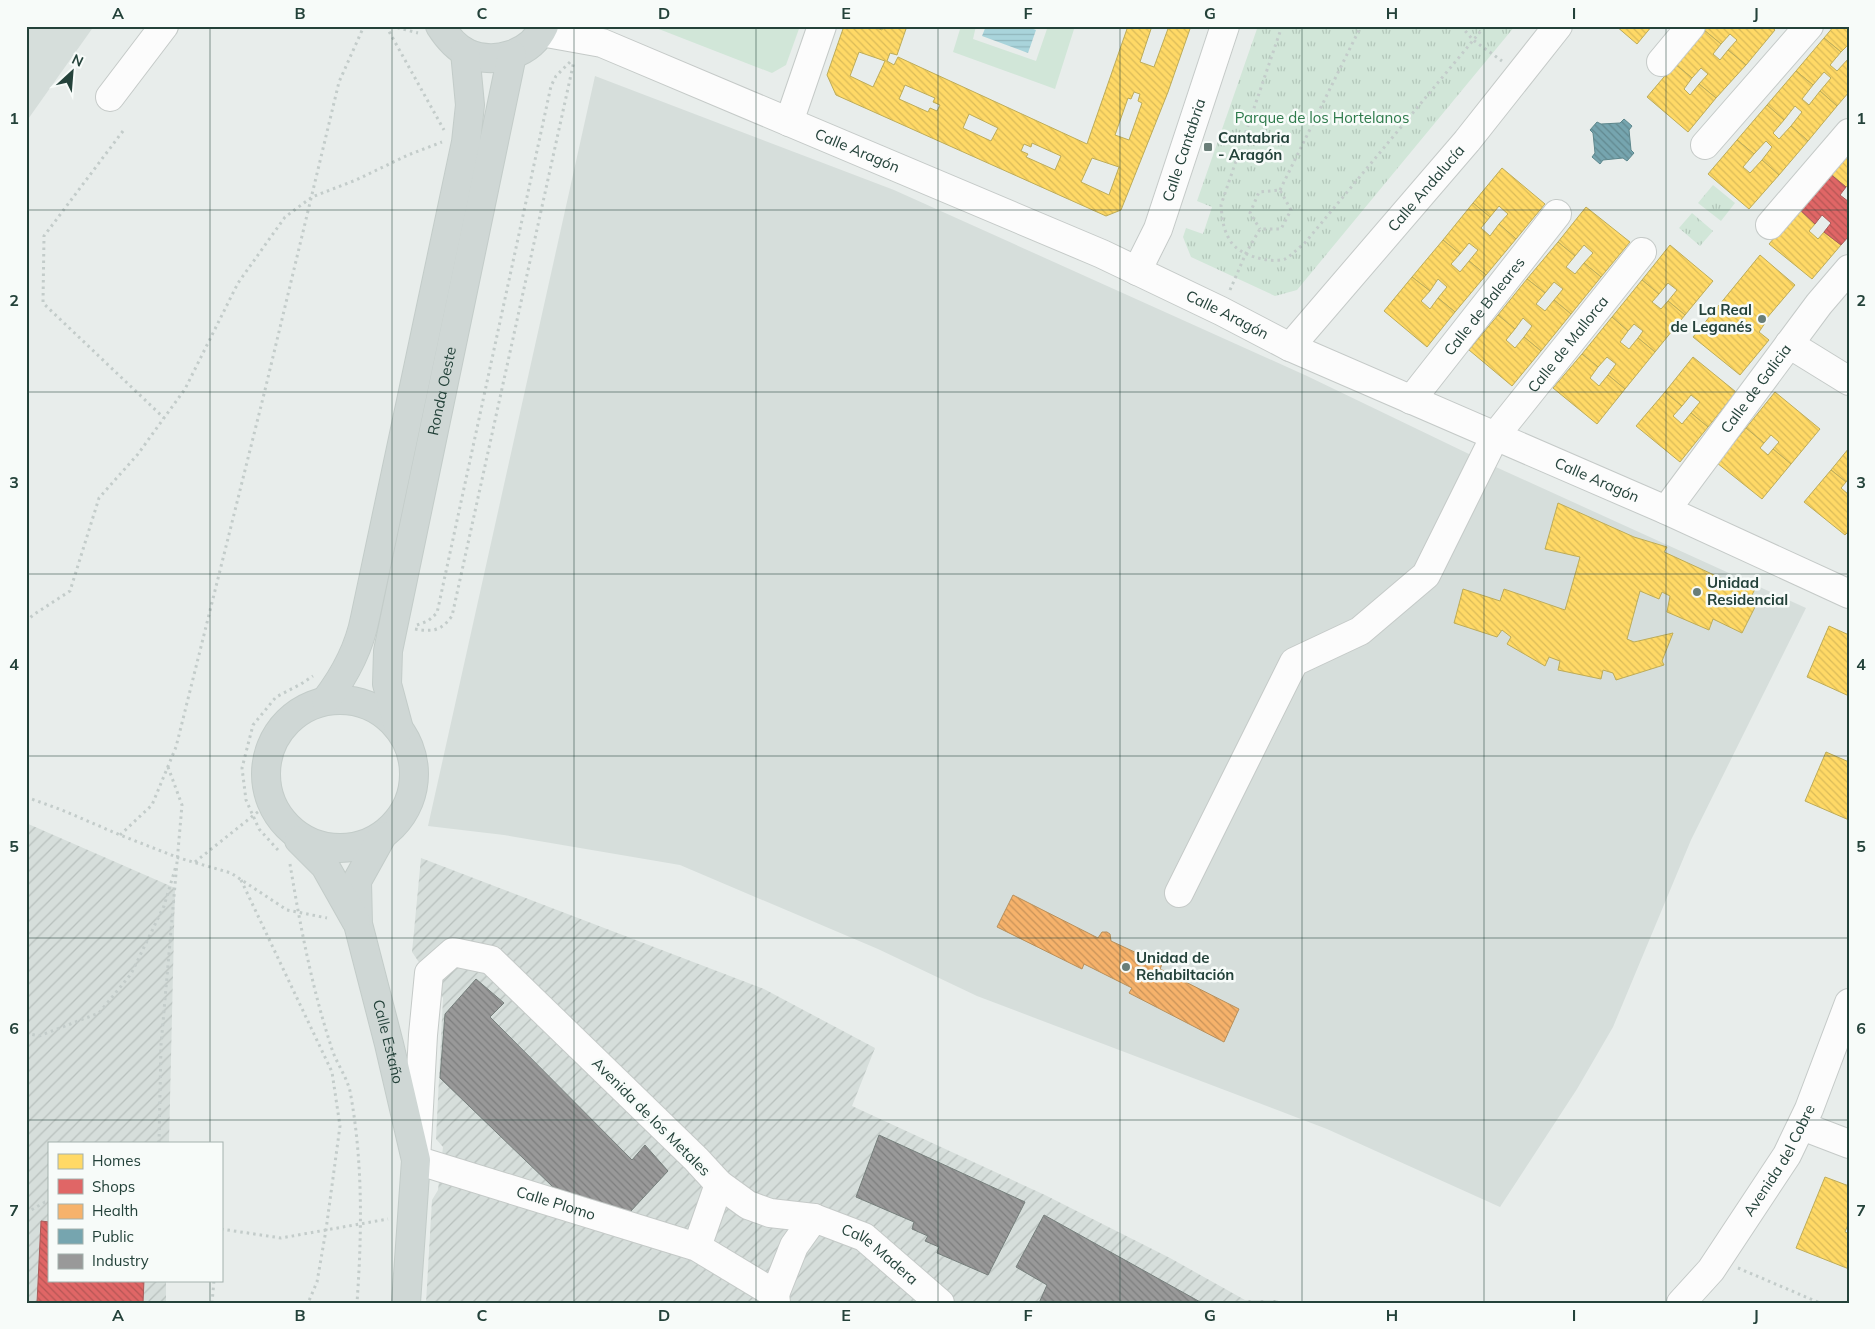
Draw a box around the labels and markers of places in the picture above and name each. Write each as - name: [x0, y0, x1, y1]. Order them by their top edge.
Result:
- place label: Cantabria - Aragón: [1218, 128, 1290, 164]
- marker: Cantabria - Aragón: [1202, 141, 1214, 153]
- place label: La Real de Leganés: [1670, 300, 1752, 336]
- marker: La Real de Leganés: [1756, 313, 1768, 325]
- place label: Unidad Residencial: [1707, 573, 1788, 609]
- marker: Unidad Residencial: [1691, 586, 1703, 598]
- place label: Unidad de Rehabiltación: [1136, 948, 1234, 984]
- marker: Unidad de Rehabiltación: [1120, 961, 1132, 973]

